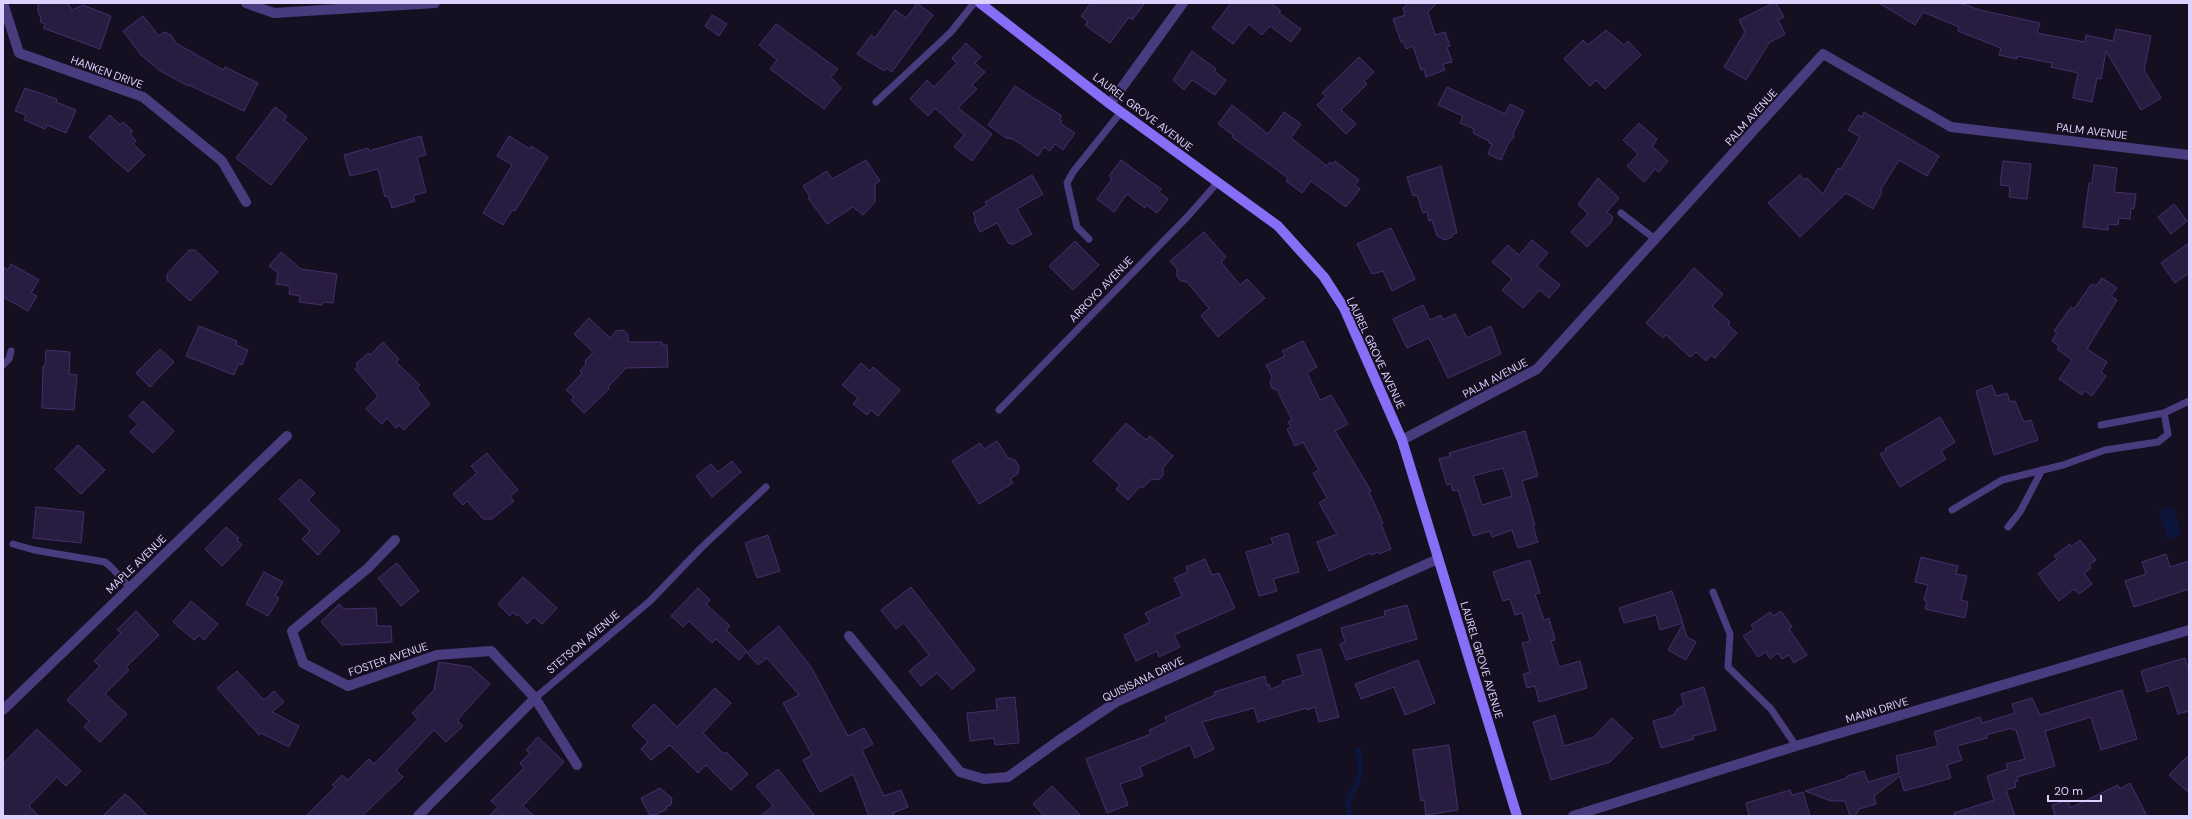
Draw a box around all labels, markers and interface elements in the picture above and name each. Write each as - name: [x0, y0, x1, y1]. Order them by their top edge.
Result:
- street label: HANKEN DRIVE: [69, 52, 145, 92]
- street label: LAUREL GROVE AVENUE: [1090, 70, 1196, 154]
- street label: PALM AVENUE: [1722, 86, 1780, 148]
- street label: PALM AVENUE: [2056, 120, 2128, 142]
- street label: ARROYO AVENUE: [1066, 253, 1136, 325]
- street label: LAUREL GROVE AVENUE: [1344, 295, 1408, 411]
- street label: PALM AVENUE: [1460, 355, 1530, 401]
- street label: MAPLE AVENUE: [103, 532, 169, 596]
- street label: LAUREL GROVE AVENUE: [1457, 600, 1507, 720]
- street label: STETSON AVENUE: [544, 607, 622, 677]
- street label: FOSTER AVENUE: [346, 639, 430, 679]
- street label: QUISISANA DRIVE: [1100, 653, 1186, 705]
- street label: MANN DRIVE: [1844, 694, 1910, 726]
- scale bar: [2048, 777, 2101, 803]
- text: 20 m: [2054, 783, 2083, 799]

